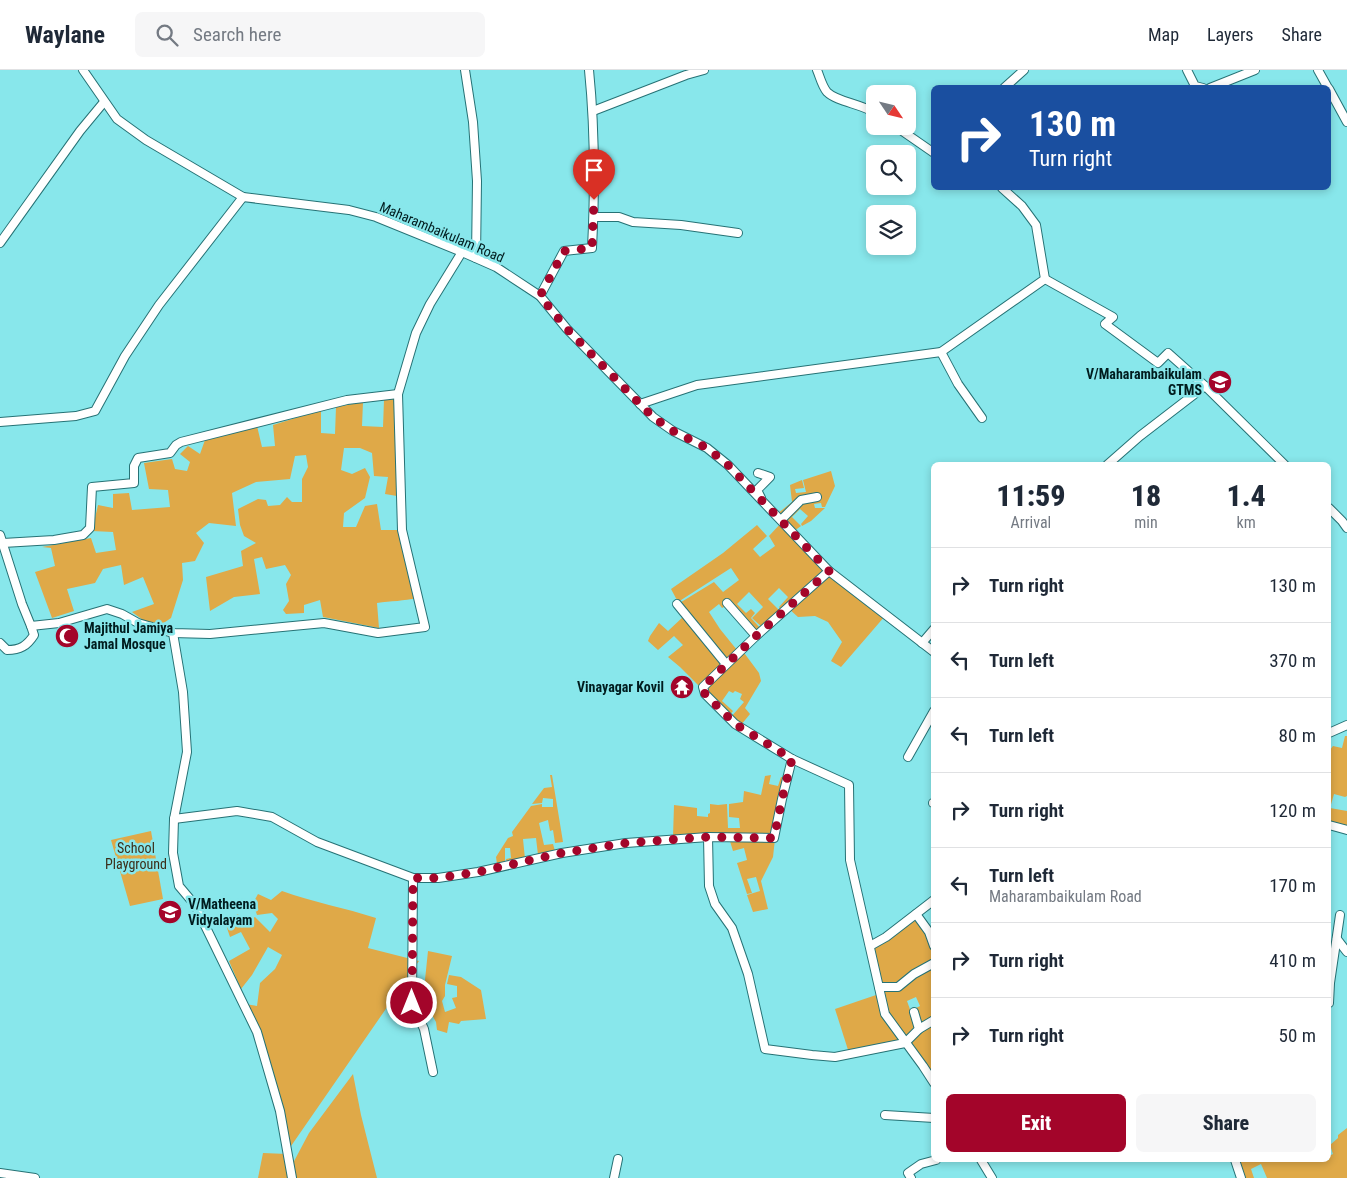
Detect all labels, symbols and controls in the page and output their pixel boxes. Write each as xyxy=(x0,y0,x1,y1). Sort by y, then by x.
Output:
search box xyxy=(135,12,485,57)
text: Waylane xyxy=(25,21,105,49)
icon: search xyxy=(153,21,181,49)
text: Search here xyxy=(193,23,281,46)
text: Map xyxy=(1148,24,1179,45)
text: Layers xyxy=(1207,24,1254,45)
text: Share xyxy=(1282,24,1322,45)
north arrow xyxy=(866,85,916,135)
map controls xyxy=(866,85,916,255)
text: 130 m xyxy=(1029,104,1116,145)
icon: right xyxy=(946,105,1011,170)
button: search xyxy=(866,145,916,195)
text: Turn right xyxy=(1029,146,1112,171)
pin xyxy=(573,149,615,200)
icon: arrive xyxy=(580,156,608,184)
street label: Maharambaikulam Road xyxy=(377,199,507,265)
button: layers xyxy=(866,205,916,255)
place label: V/Maharambaikulam GTMS xyxy=(1086,366,1202,398)
school or university icon: V/Maharambaikulam GTMS xyxy=(1207,369,1233,395)
text: 11:59 xyxy=(996,478,1066,513)
text: 18 xyxy=(1131,478,1161,513)
text: 1.4 xyxy=(1226,478,1266,513)
text: Arrival xyxy=(1011,513,1051,532)
text: min xyxy=(1134,513,1158,532)
text: km xyxy=(1237,513,1256,532)
icon: right xyxy=(946,571,974,599)
text: Turn right xyxy=(989,574,1064,597)
text: 130 m xyxy=(1269,574,1316,597)
place label: Majithul Jamiya Jamal Mosque xyxy=(84,620,173,652)
mosque icon: Majithul Jamiya Jamal Mosque xyxy=(54,623,80,649)
icon: left xyxy=(946,646,974,674)
text: Turn left xyxy=(989,649,1054,672)
text: 370 m xyxy=(1269,649,1316,672)
temple icon: Vinayagar Kovil xyxy=(669,674,695,700)
place label: Vinayagar Kovil xyxy=(577,679,664,695)
icon: left xyxy=(946,721,974,749)
text: Turn left xyxy=(989,724,1054,747)
text: 80 m xyxy=(1279,724,1316,747)
icon: right xyxy=(946,796,974,824)
text: Turn right xyxy=(989,799,1064,822)
text: 120 m xyxy=(1269,799,1316,822)
park label: School Playground xyxy=(105,840,167,872)
text: Turn left xyxy=(989,864,1054,887)
icon: left xyxy=(946,871,974,899)
text: 170 m xyxy=(1269,874,1316,897)
text: Maharambaikulam Road xyxy=(989,887,1142,906)
place label: V/Matheena Vidyalayam xyxy=(188,896,256,928)
school or university icon: V/Matheena Vidyalayam xyxy=(157,899,183,925)
icon: right xyxy=(946,946,974,974)
text: Turn right xyxy=(989,949,1064,972)
text: 410 m xyxy=(1269,949,1316,972)
position arrow xyxy=(385,976,437,1028)
icon: right xyxy=(946,1021,974,1049)
text: Turn right xyxy=(989,1024,1064,1047)
text: 50 m xyxy=(1279,1024,1316,1047)
button: Exit xyxy=(946,1094,1126,1152)
button: Share xyxy=(1136,1094,1316,1152)

